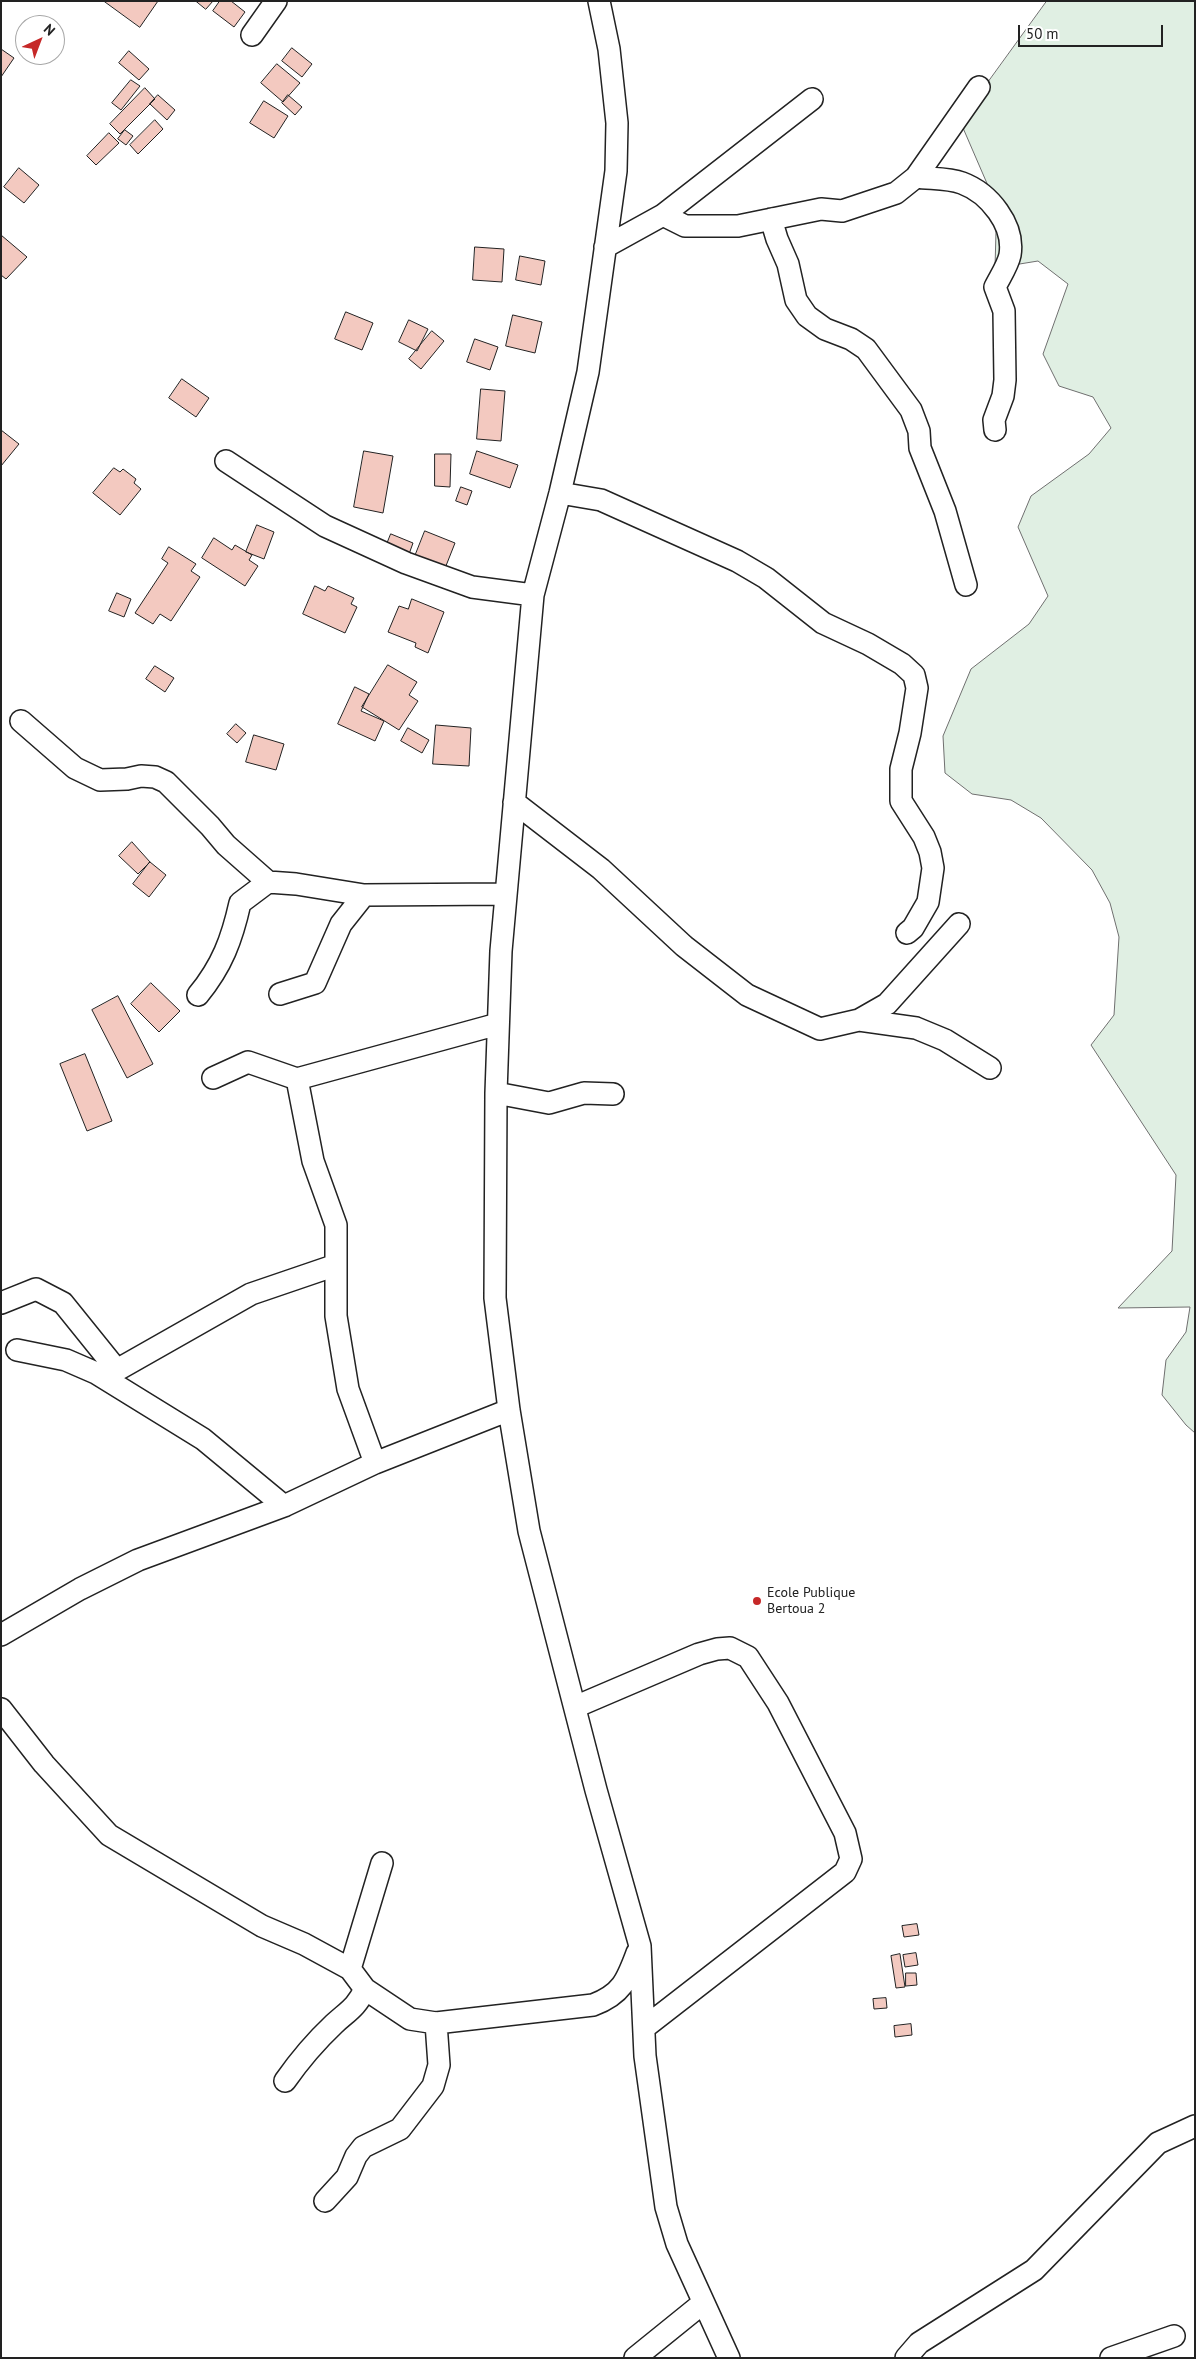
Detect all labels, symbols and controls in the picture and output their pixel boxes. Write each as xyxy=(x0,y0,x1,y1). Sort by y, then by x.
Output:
north arrow xyxy=(15,15,65,65)
scale bar xyxy=(1021,15,1166,47)
text: N xyxy=(40,20,59,39)
text: 50 m xyxy=(1026,24,1059,43)
place label: Ecole Publique Bertoua 2 xyxy=(767,1585,855,1618)
marker: Ecole Publique Bertoua 2 xyxy=(751,1595,763,1607)

